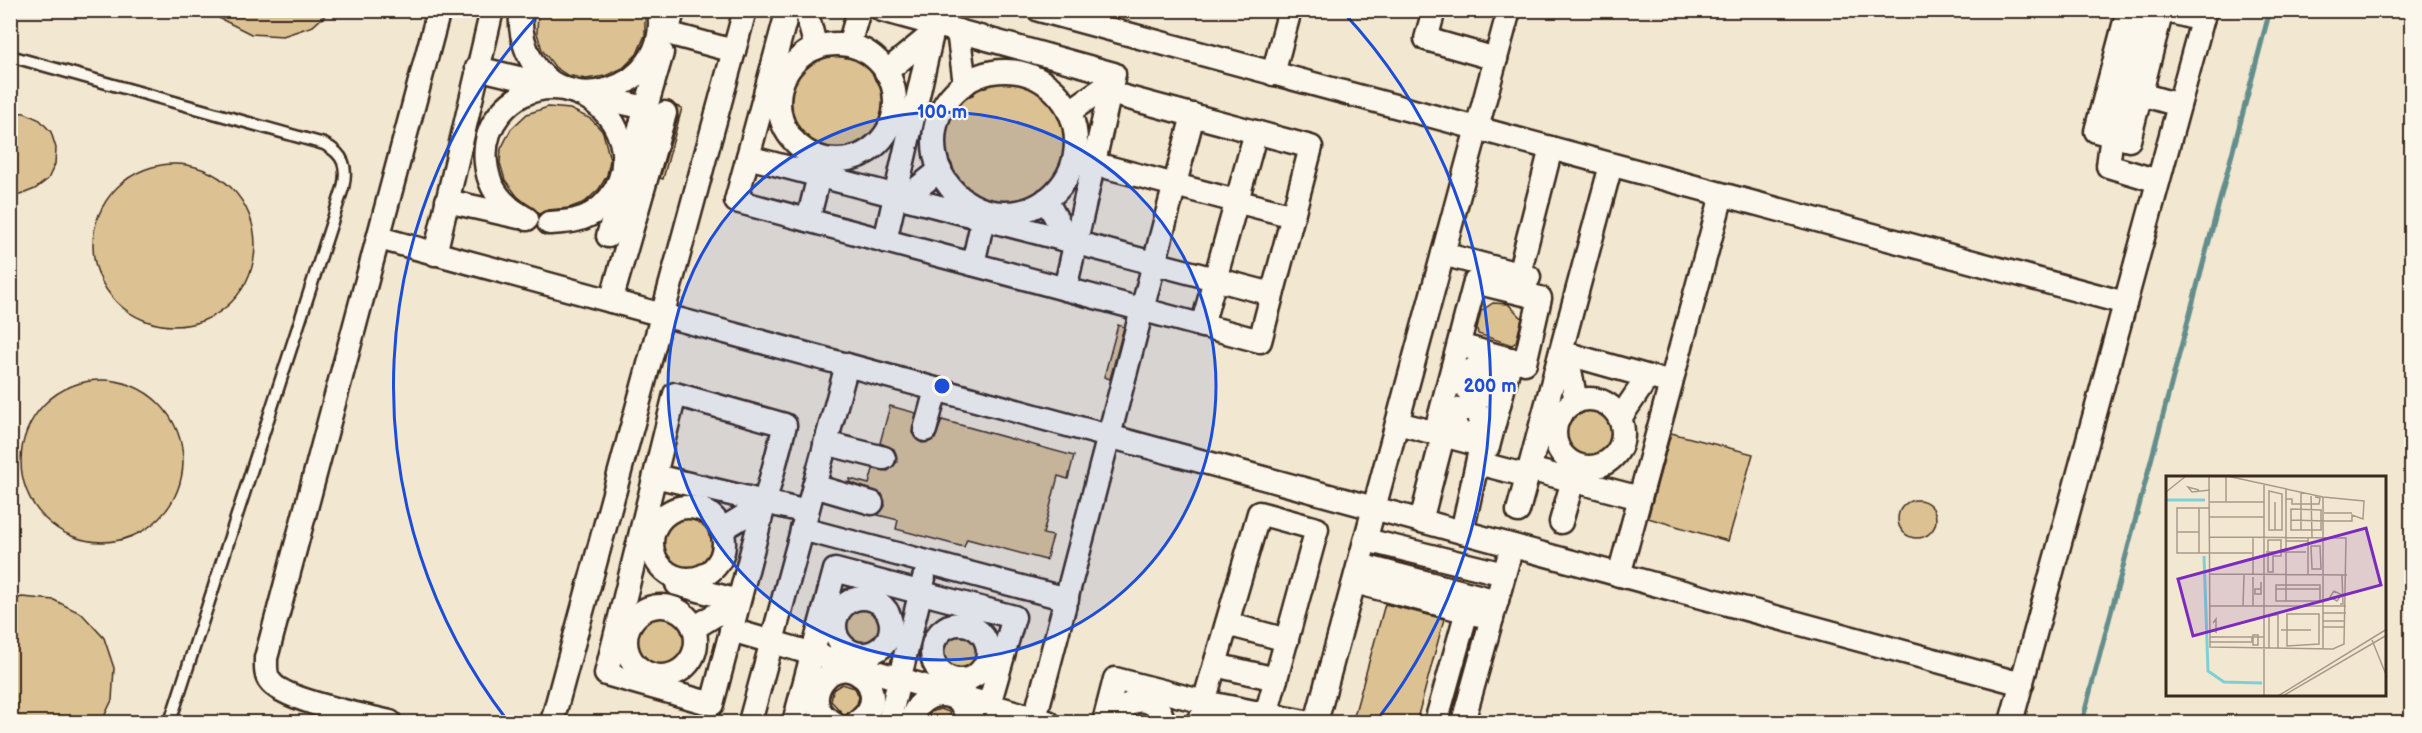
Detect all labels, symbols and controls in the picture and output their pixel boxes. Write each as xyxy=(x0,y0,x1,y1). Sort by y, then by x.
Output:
text: 100 m xyxy=(917,102,967,123)
centre of rings xyxy=(932,376,952,396)
text: 200 m xyxy=(1463,376,1517,397)
inset map xyxy=(2166,476,2386,697)

